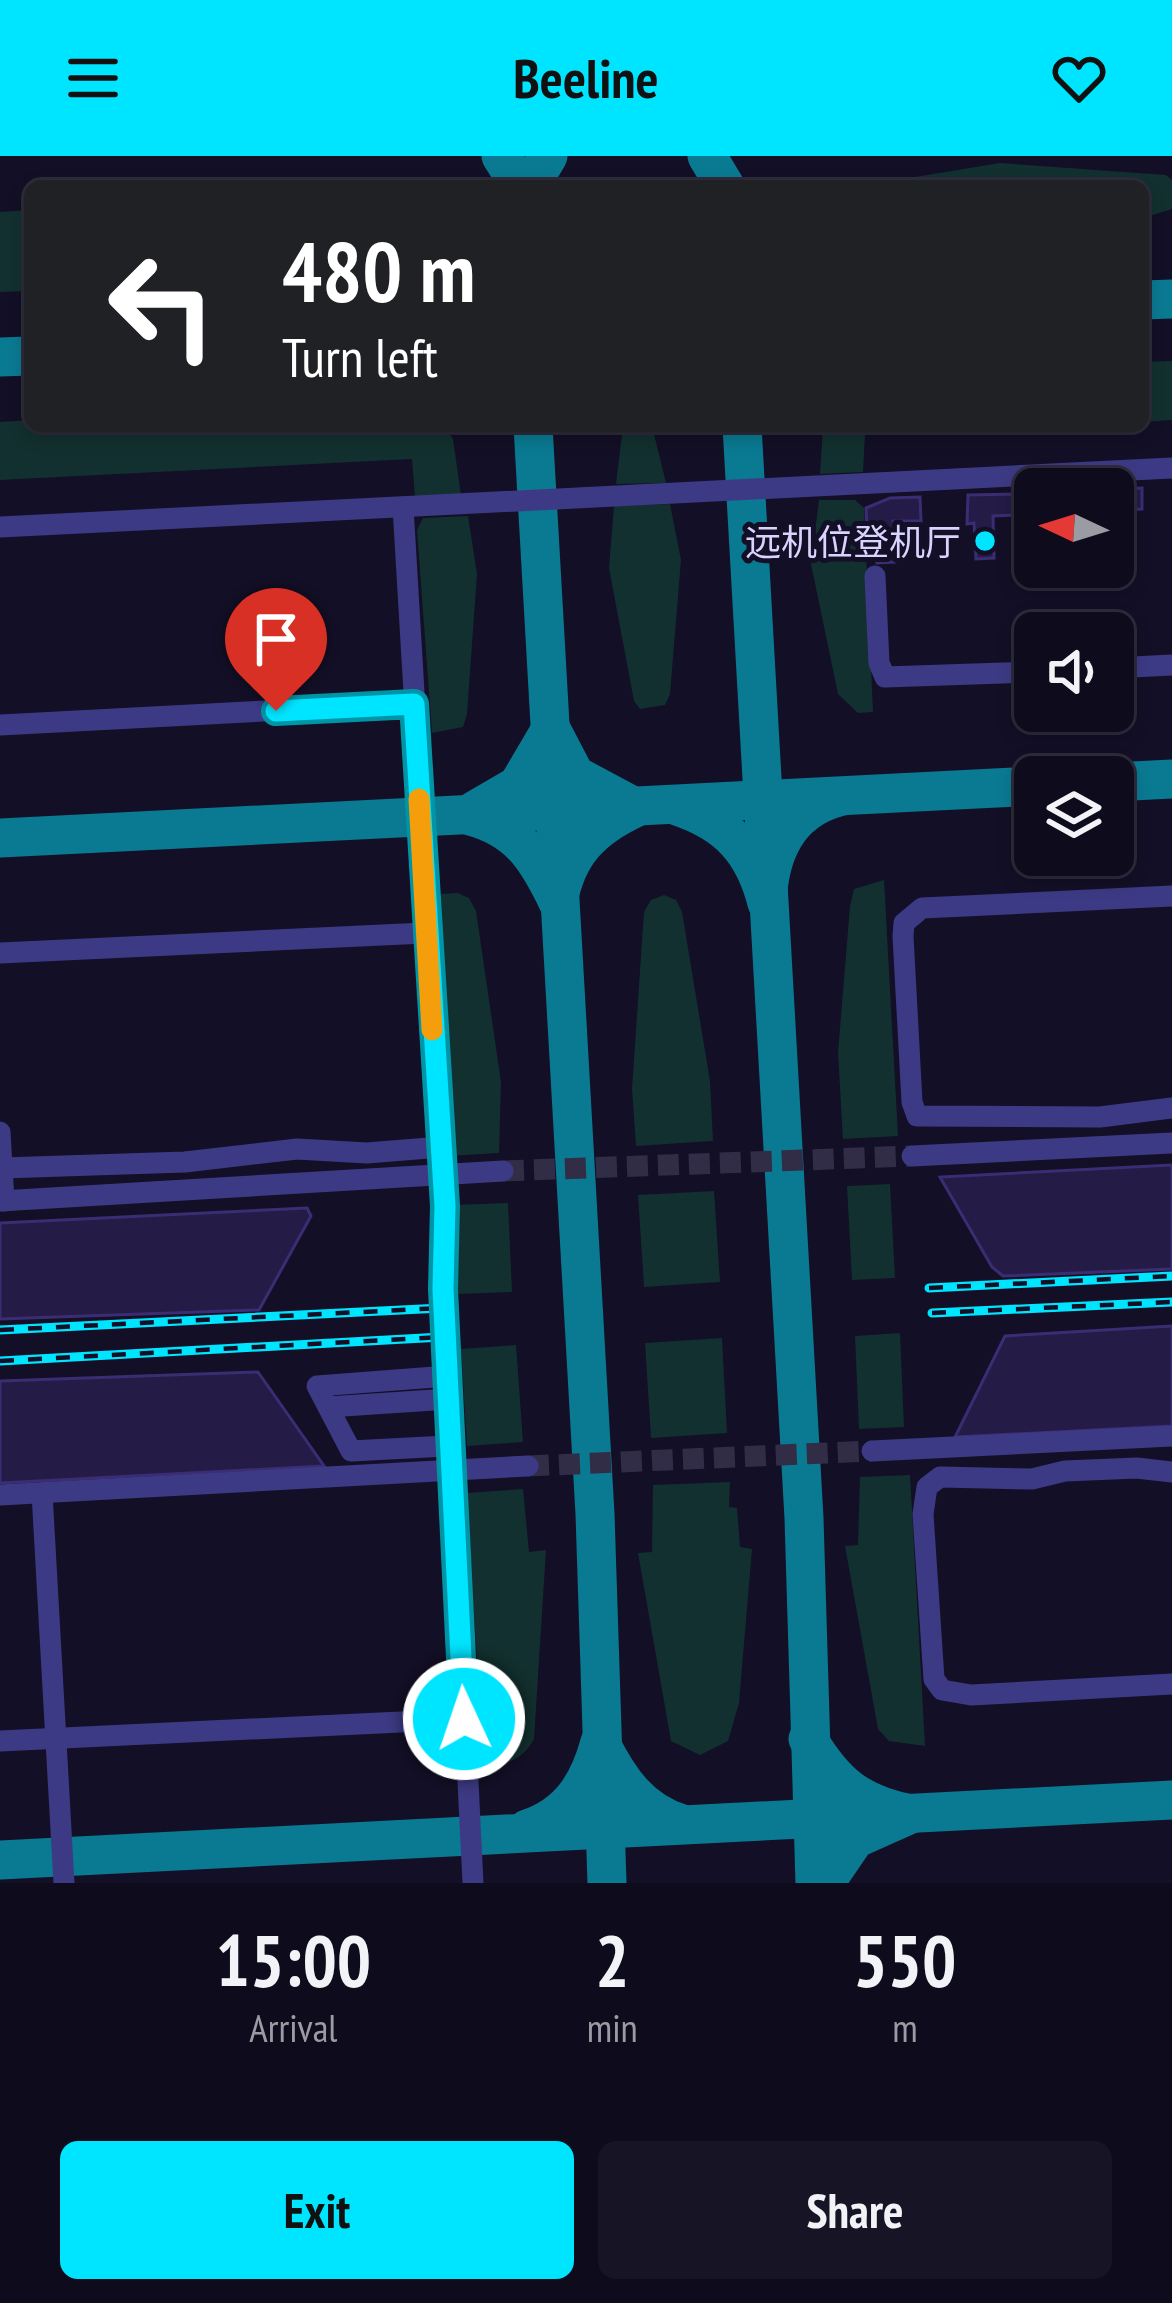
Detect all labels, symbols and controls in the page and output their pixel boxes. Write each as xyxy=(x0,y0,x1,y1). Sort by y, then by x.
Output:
text: Beeline xyxy=(513,43,659,113)
icon: menu xyxy=(60,45,126,111)
icon: heart xyxy=(1046,45,1112,111)
text: 480 m xyxy=(282,216,475,325)
icon: left xyxy=(84,228,240,384)
text: Turn left xyxy=(282,322,438,392)
north arrow xyxy=(1014,468,1134,588)
map controls xyxy=(1014,468,1134,876)
place label: 远机位登机厅 xyxy=(745,518,961,565)
marker: 远机位登机厅 xyxy=(972,528,998,554)
pin xyxy=(225,588,327,711)
icon: arrive xyxy=(243,606,309,672)
button: sound xyxy=(1014,612,1134,732)
button: layers xyxy=(1014,756,1134,876)
position arrow xyxy=(401,1656,527,1782)
text: 15:00 xyxy=(216,1913,371,2006)
text: 2 xyxy=(595,1913,629,2006)
text: 550 xyxy=(853,1913,956,2006)
text: Arrival xyxy=(249,2002,337,2053)
text: min xyxy=(587,2002,638,2053)
text: m xyxy=(892,2002,918,2053)
button: Exit xyxy=(60,2141,574,2279)
button: Share xyxy=(598,2141,1112,2279)

